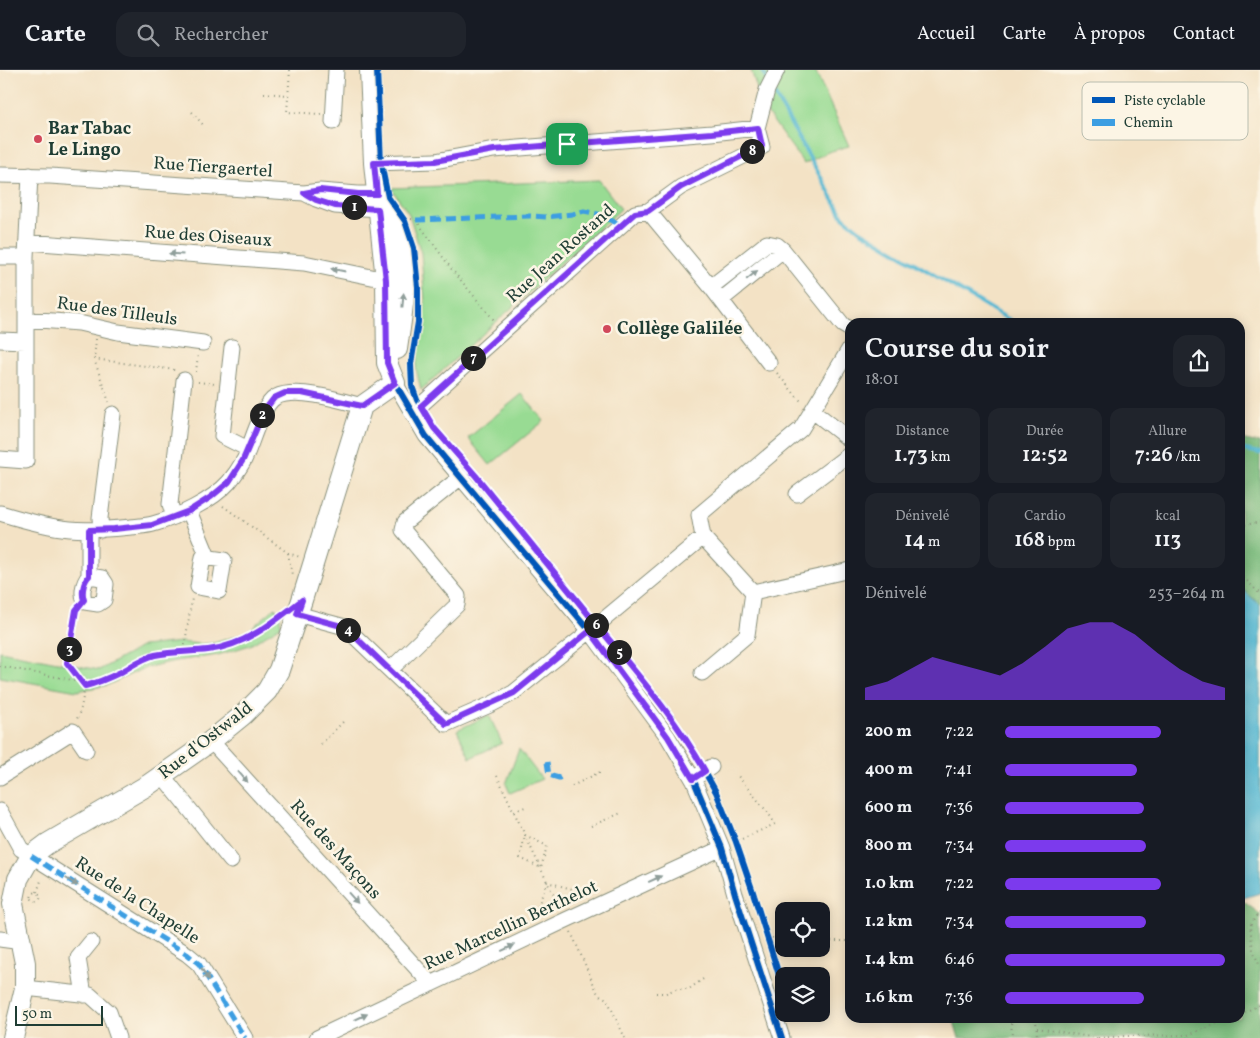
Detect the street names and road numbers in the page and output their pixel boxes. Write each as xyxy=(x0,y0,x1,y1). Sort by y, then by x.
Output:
street label: Rue Tiergaertel xyxy=(153,151,273,185)
street label: Rue Jean Rostand xyxy=(501,199,621,309)
street label: Rue des Oiseaux xyxy=(143,220,273,254)
street label: Rue des Tilleuls xyxy=(55,291,179,333)
street label: Rue d'Ostwald xyxy=(153,696,259,786)
street label: Rue des Maçons xyxy=(283,795,387,905)
street label: Rue de la Chapelle xyxy=(70,851,204,951)
street label: Rue Marcellin Berthelot xyxy=(420,875,602,977)

